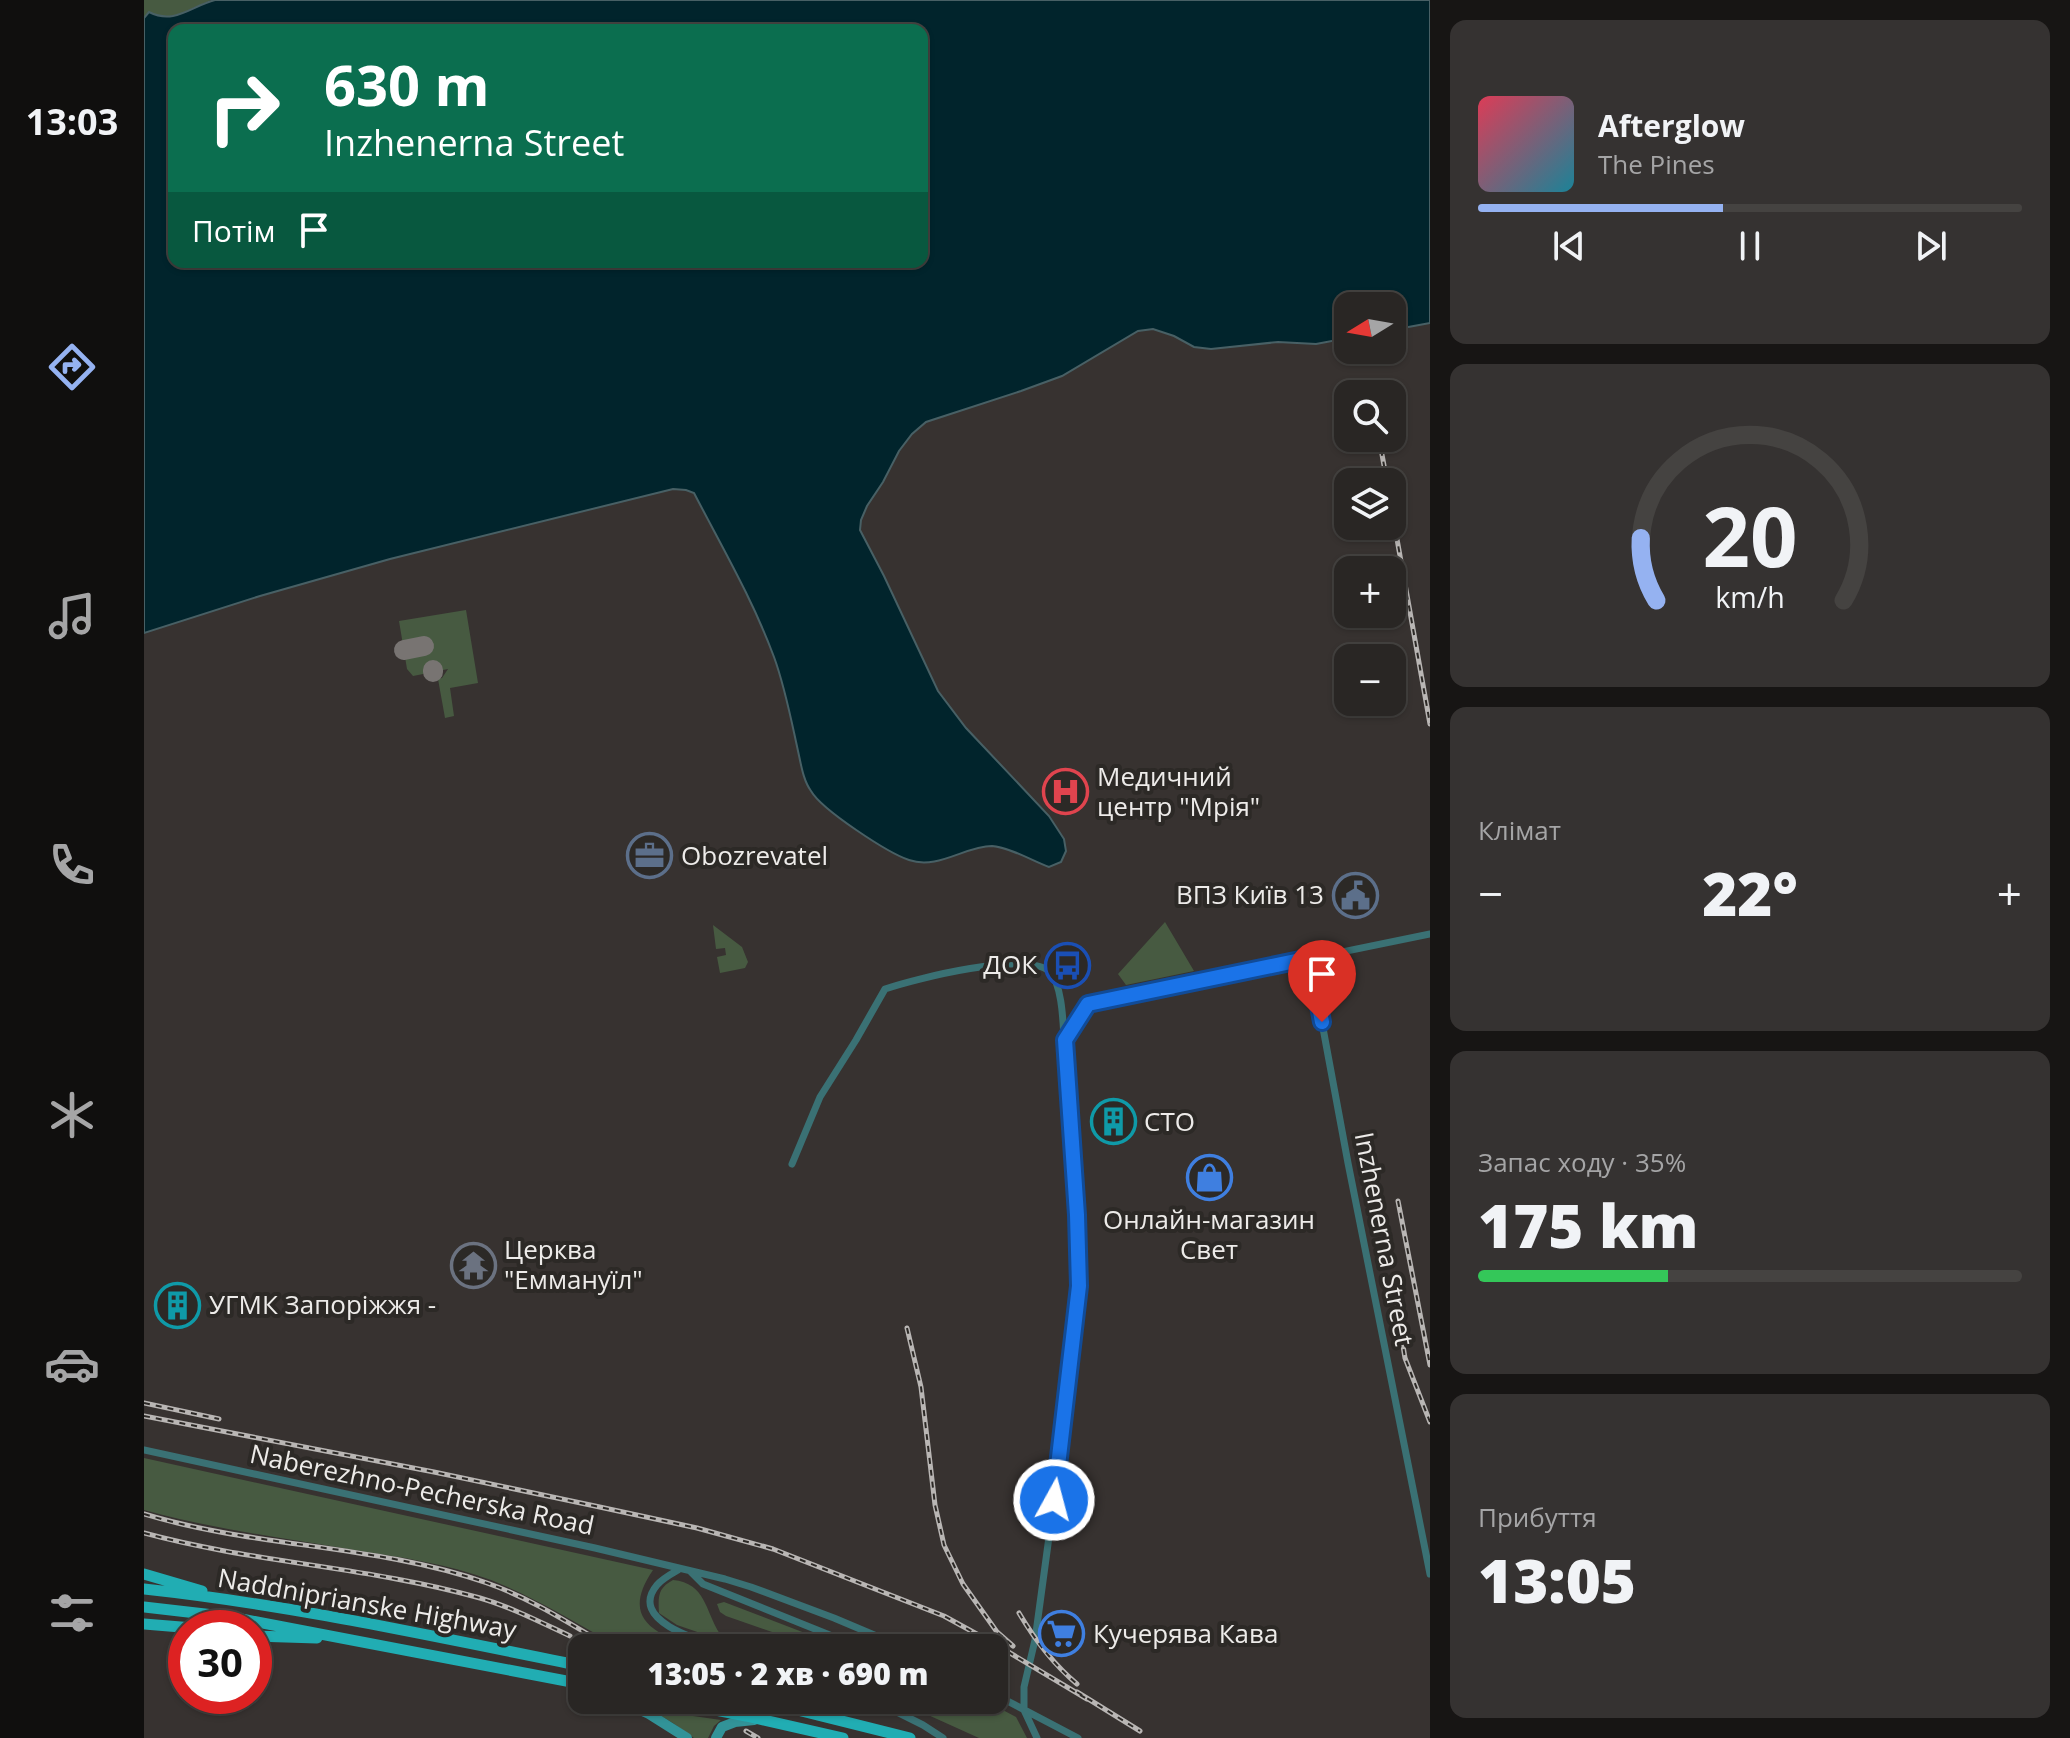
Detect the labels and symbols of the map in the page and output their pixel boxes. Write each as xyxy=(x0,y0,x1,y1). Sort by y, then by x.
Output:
north arrow xyxy=(1334,292,1406,364)
place label: Медичний центр "Мрія" xyxy=(1097,758,1260,824)
hospital icon: Медичний центр "Мрія" xyxy=(1042,768,1090,816)
office icon: Obozrevatel xyxy=(626,832,674,880)
place label: Obozrevatel xyxy=(681,837,828,873)
public building icon: ВПЗ Київ 13 xyxy=(1331,871,1379,919)
place label: ВПЗ Київ 13 xyxy=(1176,876,1324,912)
pin xyxy=(1288,940,1356,1022)
bus stop icon: ДОК xyxy=(1044,941,1092,989)
place label: ДОК xyxy=(983,946,1037,982)
building icon: СТО xyxy=(1089,1098,1137,1146)
place label: СТО xyxy=(1144,1103,1195,1139)
street label: Inzhenerna Street xyxy=(1347,1129,1423,1349)
shop icon: Онлайн-магазин Свет xyxy=(1185,1153,1233,1201)
place label: Онлайн-магазин Свет xyxy=(1103,1201,1315,1267)
place label: Церква "Еммануїл" xyxy=(504,1231,643,1297)
temple icon: Церква "Еммануїл" xyxy=(449,1241,497,1289)
building icon: УГМК Запоріжжя - xyxy=(154,1281,202,1329)
place label: УГМК Запоріжжя - xyxy=(209,1286,436,1322)
street label: Naberezhno-Pecherska Road xyxy=(247,1435,598,1543)
position arrow xyxy=(1012,1458,1096,1542)
street label: Naddniprianske Highway xyxy=(215,1559,520,1647)
speed limit sign: 30 xyxy=(168,1610,272,1714)
supermarket icon: Кучерява Кава xyxy=(1038,1610,1086,1658)
place label: Кучерява Кава xyxy=(1093,1615,1278,1651)

